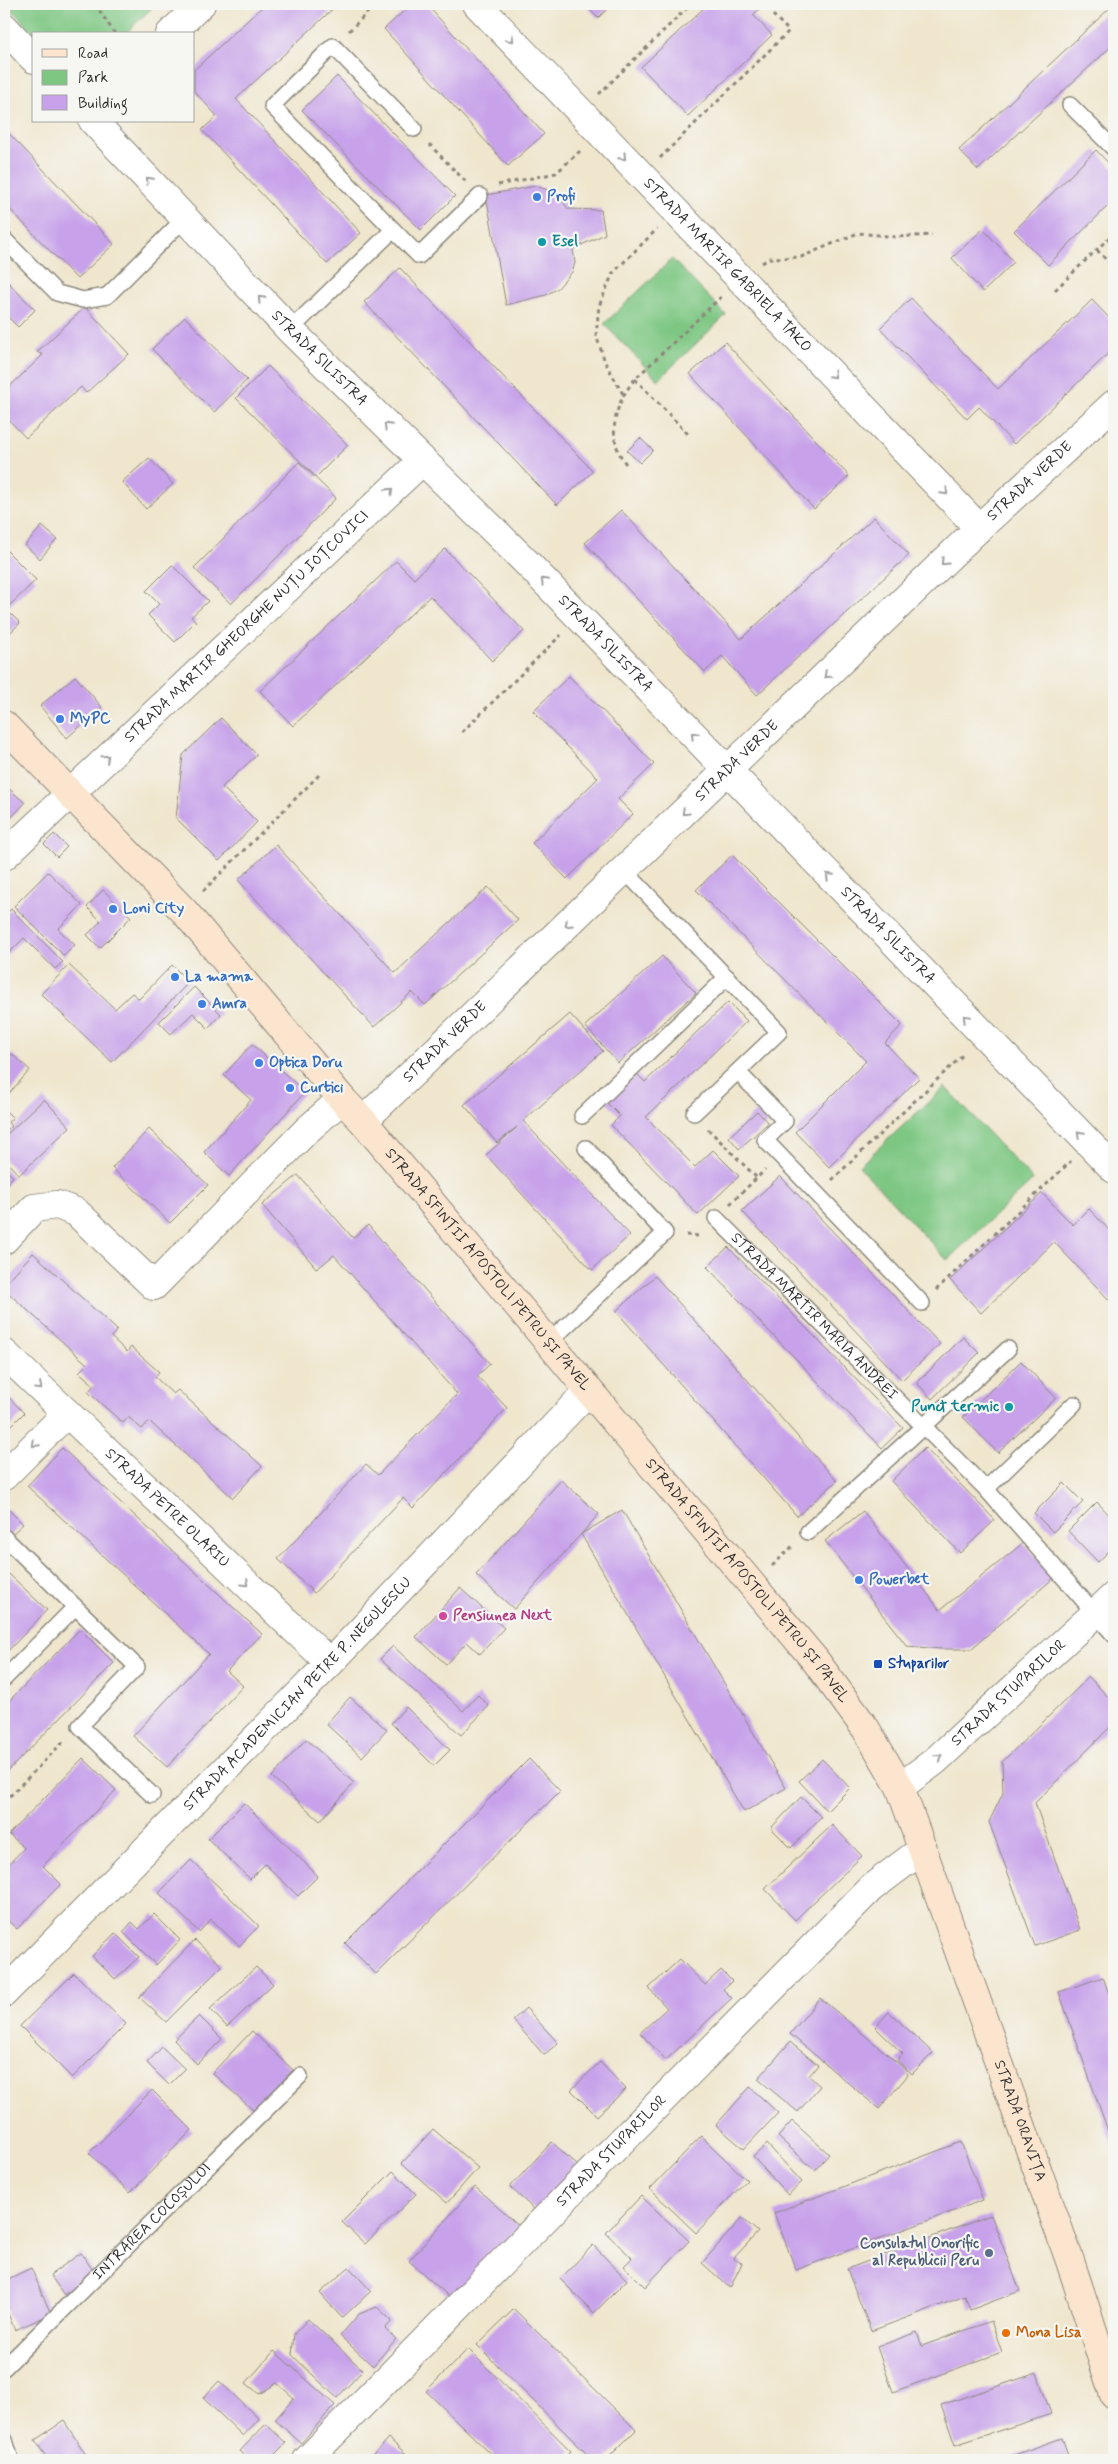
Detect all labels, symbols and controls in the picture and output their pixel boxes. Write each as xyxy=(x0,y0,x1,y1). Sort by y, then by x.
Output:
legend xyxy=(32,32,195,122)
one-way arrow xyxy=(505,33,514,42)
text: Road xyxy=(78,44,108,64)
text: Park xyxy=(78,68,108,88)
text: Building xyxy=(78,94,128,115)
one-way arrow xyxy=(617,151,626,160)
street label: STRADA MARTIR GABRIELA TAKO xyxy=(639,174,816,357)
one-way arrow xyxy=(146,177,155,186)
place label: Profi xyxy=(547,186,576,207)
marker: Profi xyxy=(531,191,543,203)
place label: Esel xyxy=(552,232,578,252)
marker: Esel xyxy=(536,236,548,248)
one-way arrow xyxy=(258,295,267,304)
street label: STRADA SILISTRA xyxy=(267,306,372,411)
one-way arrow xyxy=(827,369,836,378)
one-way arrow xyxy=(384,423,393,432)
street label: STRADA VERDE xyxy=(983,437,1077,526)
one-way arrow xyxy=(939,487,948,496)
one-way arrow xyxy=(385,488,394,497)
street label: STRADA MARTIR GHEORGHE NUȚU IOȚCOVICI xyxy=(120,506,373,747)
one-way arrow xyxy=(941,556,950,565)
one-way arrow xyxy=(541,578,550,587)
street label: STRADA SILISTRA xyxy=(553,591,657,697)
one-way arrow xyxy=(824,669,833,678)
place label: MyPC xyxy=(70,709,111,729)
marker: MyPC xyxy=(54,713,66,725)
street label: STRADA VERDE xyxy=(691,716,783,806)
one-way arrow xyxy=(690,732,699,741)
one-way arrow xyxy=(101,755,110,764)
one-way arrow xyxy=(681,806,690,815)
one-way arrow xyxy=(826,873,835,882)
street label: STRADA SILISTRA xyxy=(836,882,940,988)
place label: Loni City xyxy=(123,899,185,919)
marker: Loni City xyxy=(107,903,119,915)
one-way arrow xyxy=(564,918,573,927)
place label: La mama xyxy=(185,967,254,987)
marker: La mama xyxy=(169,971,181,983)
place label: Amra xyxy=(212,994,247,1014)
street label: STRADA VERDE xyxy=(399,997,492,1087)
marker: Amra xyxy=(196,998,208,1010)
one-way arrow xyxy=(963,1015,972,1024)
place label: Optica Doru xyxy=(269,1053,343,1073)
marker: Optica Doru xyxy=(253,1057,265,1069)
place label: Curtici xyxy=(300,1078,344,1098)
marker: Curtici xyxy=(284,1082,296,1094)
one-way arrow xyxy=(1077,1131,1086,1140)
street label: STRADA SFINȚII APOSTOLI PETRU ȘI PAVEL xyxy=(380,1144,595,1395)
street label: STRADA MARTIR MARIA ANDREI xyxy=(726,1228,902,1405)
one-way arrow xyxy=(34,1381,43,1390)
place label: Punct termic xyxy=(911,1397,999,1417)
marker: Punct termic xyxy=(1003,1401,1015,1413)
one-way arrow xyxy=(32,1439,41,1448)
street label: STRADA PETRE OLARIU xyxy=(100,1444,234,1572)
street label: STRADA SFINȚII APOSTOLI PETRU ȘI PAVEL xyxy=(640,1455,854,1707)
place label: Powerbet xyxy=(869,1570,931,1590)
street label: STRADA ACADEMICIAN PETRE P. NEGULESCU xyxy=(179,1573,416,1816)
marker: Powerbet xyxy=(853,1574,865,1586)
one-way arrow xyxy=(240,1577,249,1586)
place label: Pensiunea Next xyxy=(453,1606,553,1626)
marker: Pensiunea Next xyxy=(437,1610,449,1622)
street label: STRADA STUPARILOR xyxy=(947,1635,1071,1751)
place label: Stuparilor xyxy=(888,1654,950,1674)
marker: Stuparilor xyxy=(872,1658,884,1670)
one-way arrow xyxy=(933,1754,942,1763)
street label: STRADA ORAVIȚA xyxy=(989,2058,1051,2184)
street label: STRADA STUPARILOR xyxy=(552,2091,671,2211)
street label: INTRAREA COCOȘULUI xyxy=(88,2159,216,2285)
place label: Consulatul Onorific al Republicii Peru xyxy=(860,2233,979,2271)
marker: Consulatul Onorific al Republicii Peru xyxy=(983,2247,995,2259)
place label: Mona Lisa xyxy=(1016,2323,1082,2343)
marker: Mona Lisa xyxy=(1000,2327,1012,2339)

